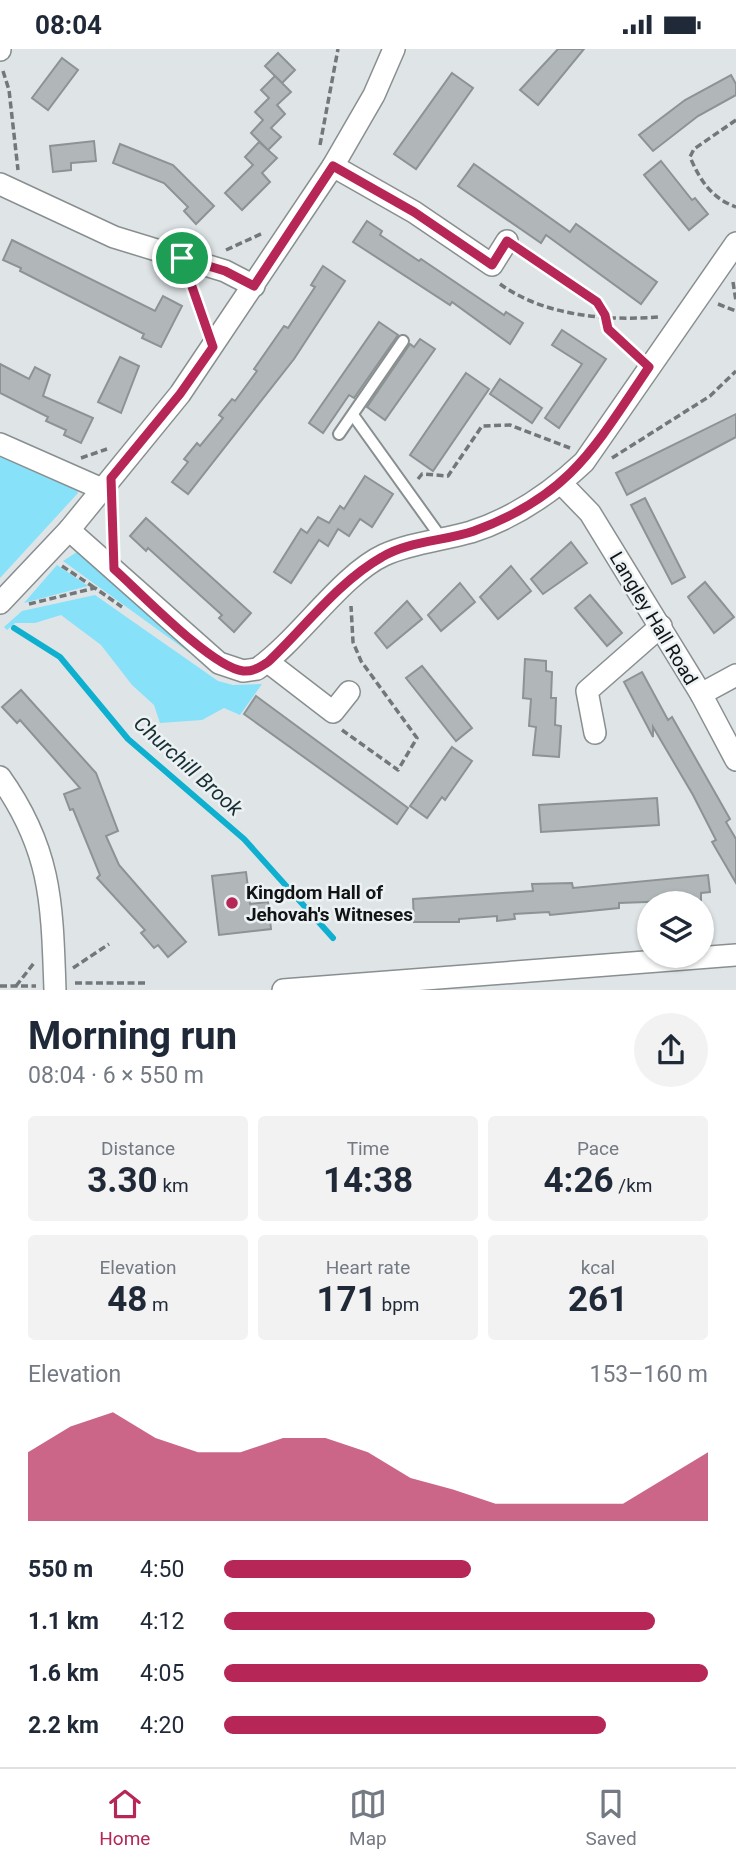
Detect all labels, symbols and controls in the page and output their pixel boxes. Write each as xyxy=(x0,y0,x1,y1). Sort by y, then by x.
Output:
text: 08:04 xyxy=(35,10,102,40)
pin xyxy=(152,228,212,288)
icon: arrive xyxy=(163,239,201,277)
street label: Langley Hall Road xyxy=(605,547,702,689)
water label: Churchill Brook xyxy=(129,711,248,821)
place label: Kingdom Hall of Jehovah's Witneses xyxy=(246,881,413,926)
map controls xyxy=(637,891,714,968)
button: layers xyxy=(637,891,714,968)
marker: Kingdom Hall of Jehovah's Witneses xyxy=(224,895,240,911)
button: share xyxy=(634,1013,708,1087)
text: Morning run xyxy=(28,1014,237,1058)
text: 08:04 · 6 × 550 m xyxy=(28,1062,204,1089)
text: Distance xyxy=(101,1137,175,1160)
text: Time xyxy=(347,1137,389,1160)
text: Pace xyxy=(577,1137,619,1160)
text: 3.30 xyxy=(87,1160,158,1201)
text: 14:38 xyxy=(323,1160,413,1201)
text: 4:26 xyxy=(544,1160,614,1201)
text: km xyxy=(158,1174,189,1197)
text: /km xyxy=(614,1174,652,1197)
text: Elevation xyxy=(100,1256,176,1279)
text: Heart rate xyxy=(326,1256,410,1279)
text: kcal xyxy=(581,1256,615,1279)
text: 48 xyxy=(107,1279,147,1320)
text: 171 xyxy=(317,1279,377,1320)
text: 261 xyxy=(568,1279,628,1320)
text: m xyxy=(147,1293,169,1316)
text: bpm xyxy=(377,1293,419,1316)
text: Elevation xyxy=(28,1361,121,1388)
text: 153–160 m xyxy=(589,1361,708,1388)
text: 550 m xyxy=(28,1556,93,1583)
text: 4:50 xyxy=(140,1556,184,1583)
text: 1.1 km xyxy=(28,1608,99,1635)
text: 4:12 xyxy=(140,1608,184,1635)
text: 1.6 km xyxy=(28,1660,99,1687)
text: 4:05 xyxy=(140,1660,184,1687)
text: 2.2 km xyxy=(28,1712,99,1739)
text: 4:20 xyxy=(140,1712,184,1739)
tab: Home xyxy=(99,1785,150,1850)
tab: Map xyxy=(349,1785,387,1850)
tab: Saved xyxy=(585,1785,637,1850)

